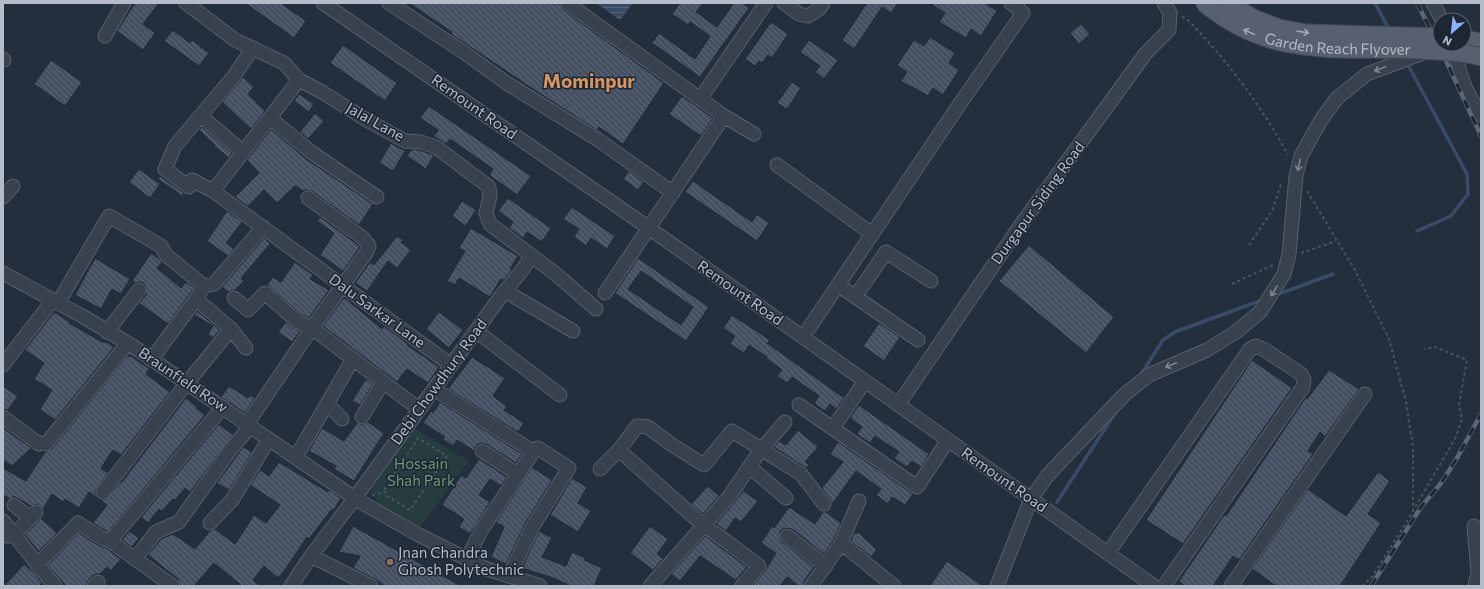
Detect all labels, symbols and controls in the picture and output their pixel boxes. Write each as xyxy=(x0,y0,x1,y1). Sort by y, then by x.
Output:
north arrow xyxy=(1432,12,1472,52)
one-way arrow xyxy=(1243,28,1255,35)
street label: Garden Reach Flyover xyxy=(1263,28,1411,58)
one-way arrow xyxy=(1296,28,1309,36)
text: N xyxy=(1440,34,1454,49)
one-way arrow xyxy=(1374,66,1386,74)
district label: Mominpur xyxy=(543,69,635,92)
street label: Remount Road xyxy=(428,70,521,142)
street label: Jalal Lane xyxy=(343,98,408,144)
street label: Durgapur Siding Road xyxy=(987,138,1088,267)
one-way arrow xyxy=(1294,158,1302,171)
street label: Remount Road xyxy=(694,256,787,328)
street label: Dalu Sarkar Lane xyxy=(326,269,429,351)
one-way arrow xyxy=(1270,285,1278,296)
street label: Debi Chowdhury Road xyxy=(386,315,490,448)
street label: Braunfield Row xyxy=(136,343,232,416)
one-way arrow xyxy=(1165,362,1177,370)
street label: Remount Road xyxy=(958,443,1051,515)
park label: Hossain Shah Park xyxy=(387,454,455,489)
place label: Jnan Chandra Ghosh Polytechnic xyxy=(398,543,524,578)
marker: Jnan Chandra Ghosh Polytechnic xyxy=(385,557,395,567)

